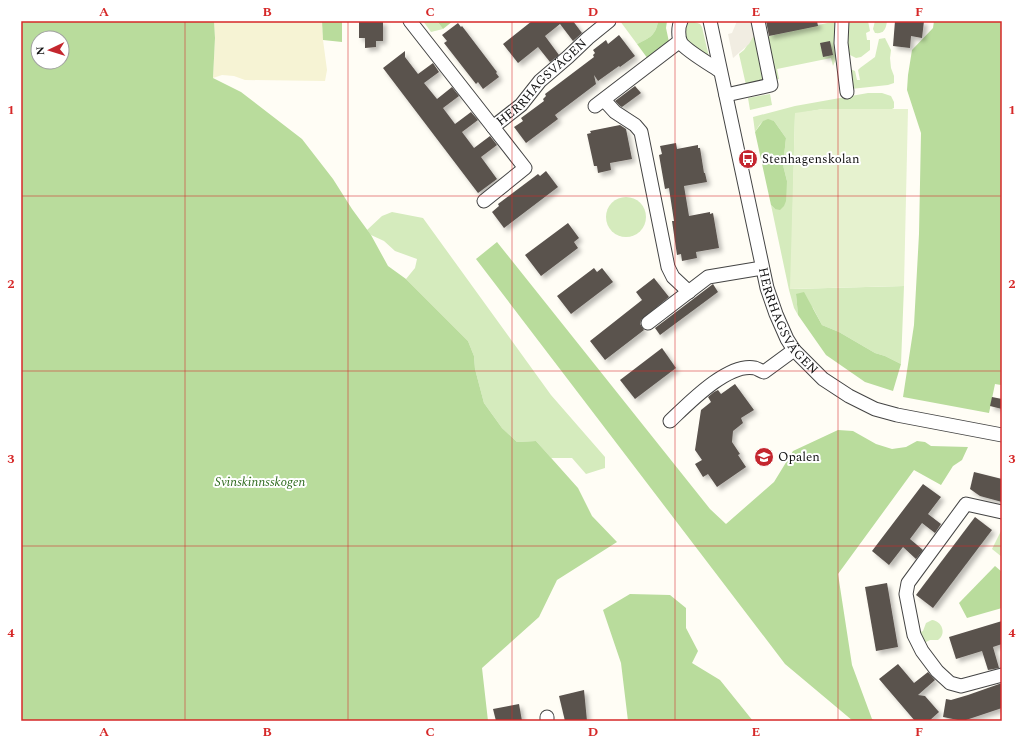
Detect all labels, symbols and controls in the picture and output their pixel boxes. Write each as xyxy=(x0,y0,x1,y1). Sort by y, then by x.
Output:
text: A xyxy=(99,2,109,22)
text: B xyxy=(262,2,272,22)
text: C xyxy=(425,2,435,22)
text: D xyxy=(588,2,598,22)
text: E xyxy=(752,2,761,22)
text: F xyxy=(915,2,923,22)
north arrow xyxy=(30,30,70,70)
street label: HERRHAGSVÄGEN xyxy=(492,34,592,131)
text: N xyxy=(32,46,49,56)
text: 1 xyxy=(7,100,15,120)
text: 1 xyxy=(1008,100,1016,120)
bus stop icon: Stenhagenskolan xyxy=(737,148,759,170)
place label: Stenhagenskolan xyxy=(762,149,860,169)
street label: HERRHAGSVÄGEN xyxy=(753,265,823,379)
text: 2 xyxy=(7,274,15,294)
text: 2 xyxy=(1008,274,1016,294)
school or university icon: Opalen xyxy=(753,446,775,468)
place label: Opalen xyxy=(778,447,820,467)
text: 3 xyxy=(7,449,15,469)
text: 3 xyxy=(1008,449,1016,469)
park label: Svinskinnsskogen xyxy=(215,472,305,492)
text: 4 xyxy=(7,623,15,643)
text: 4 xyxy=(1008,623,1016,643)
text: A xyxy=(99,722,109,742)
text: B xyxy=(262,722,272,742)
text: C xyxy=(425,722,435,742)
text: D xyxy=(588,722,598,742)
text: E xyxy=(752,722,761,742)
text: F xyxy=(915,722,923,742)

